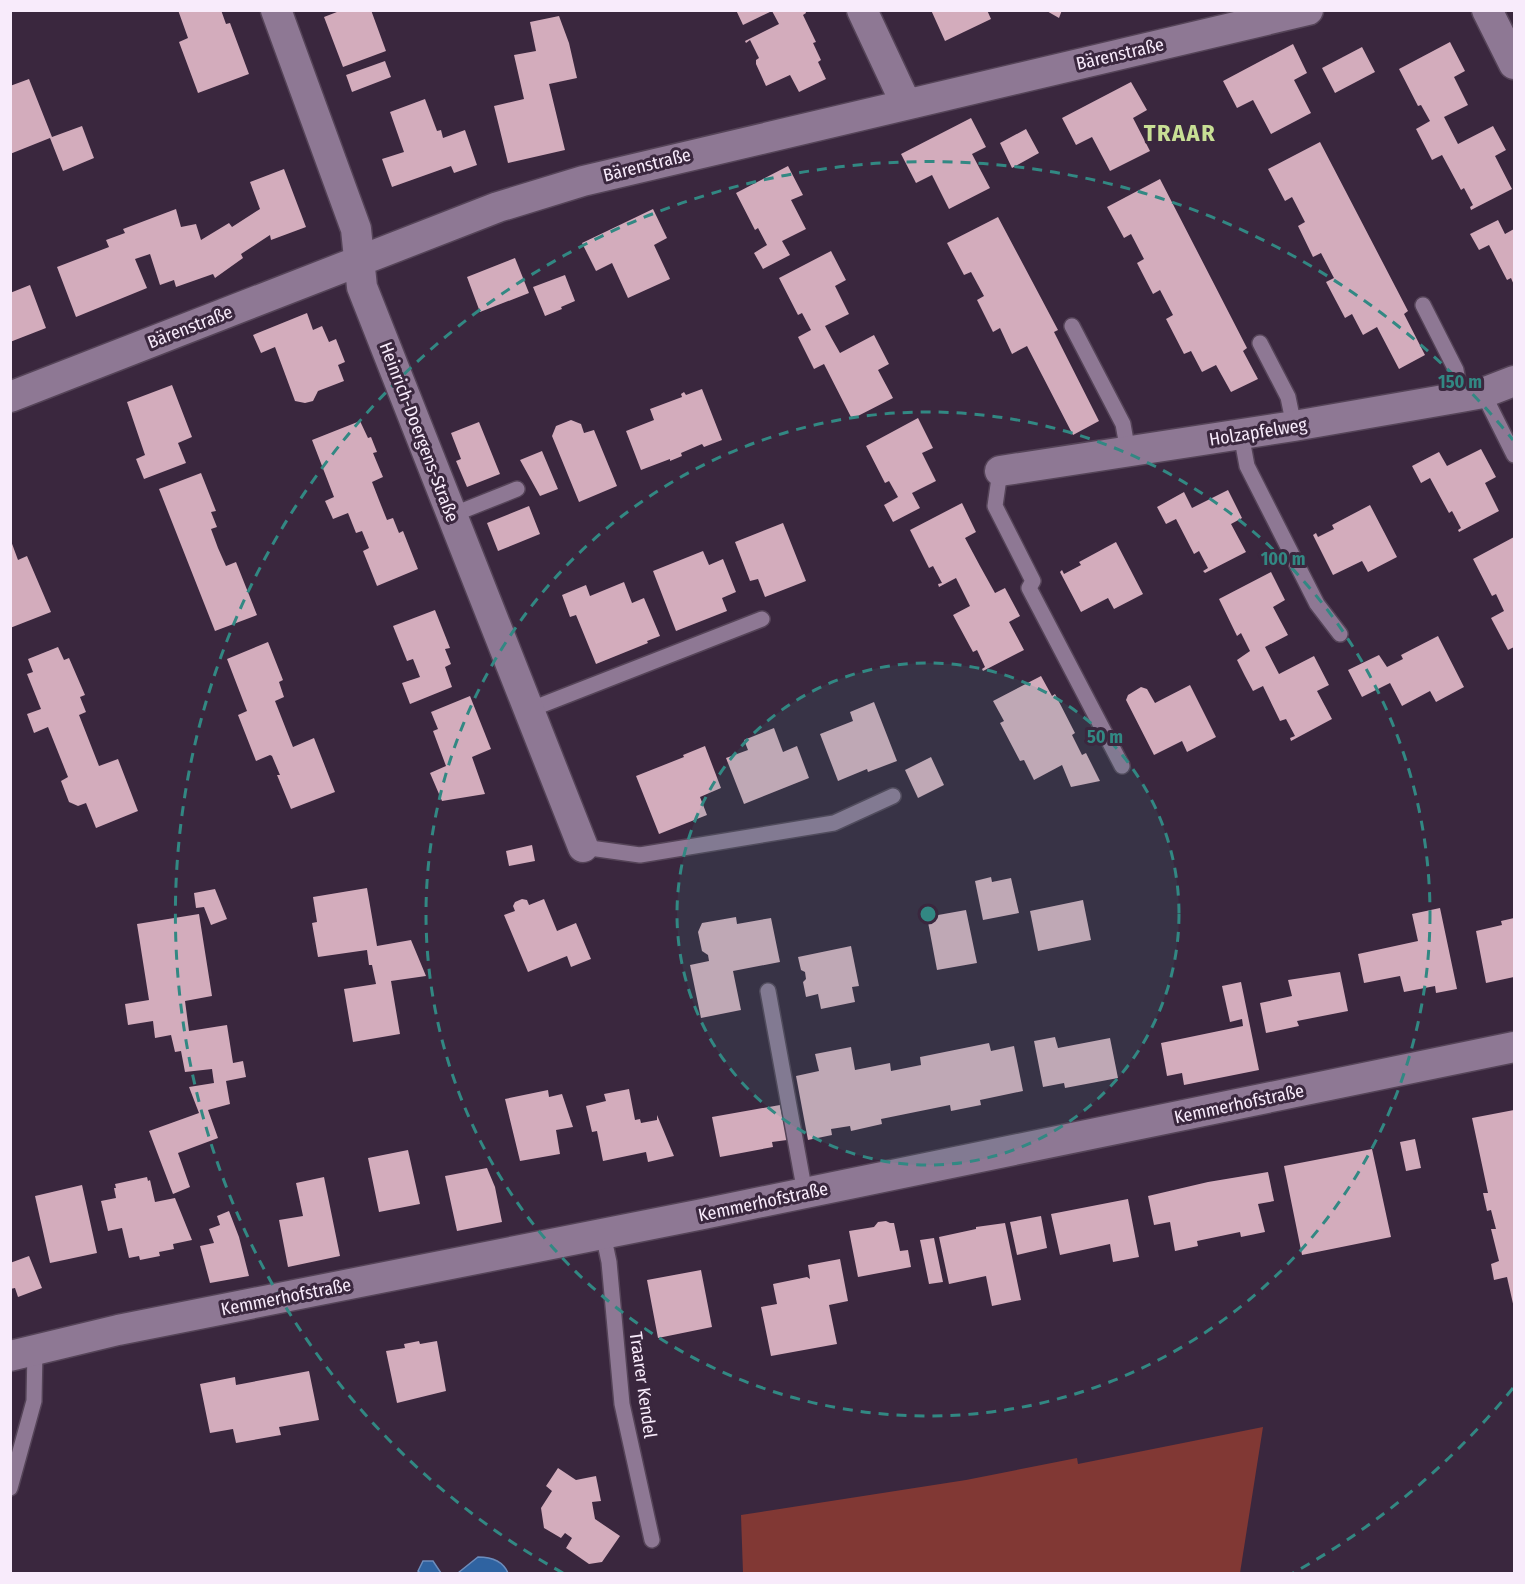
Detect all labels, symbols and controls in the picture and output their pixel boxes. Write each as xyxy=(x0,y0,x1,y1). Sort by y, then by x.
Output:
street label: Bärenstraße xyxy=(1074,33,1166,75)
district label: TRAAR xyxy=(1144,119,1216,147)
street label: Bärenstraße xyxy=(601,143,693,186)
street label: Bärenstraße xyxy=(144,301,236,353)
street label: Heinrich-Doergens-Straße xyxy=(374,339,464,525)
text: 150 m xyxy=(1438,371,1482,393)
street label: Holzapfelweg xyxy=(1208,413,1309,451)
text: 100 m xyxy=(1261,548,1305,570)
text: 50 m xyxy=(1087,726,1123,748)
centre of rings xyxy=(918,904,938,924)
street label: Kemmerhofstraße xyxy=(1172,1079,1306,1128)
street label: Kemmerhofstraße xyxy=(696,1177,830,1226)
street label: Kemmerhofstraße xyxy=(219,1274,353,1320)
street label: Traarer Kendel xyxy=(625,1330,661,1440)

